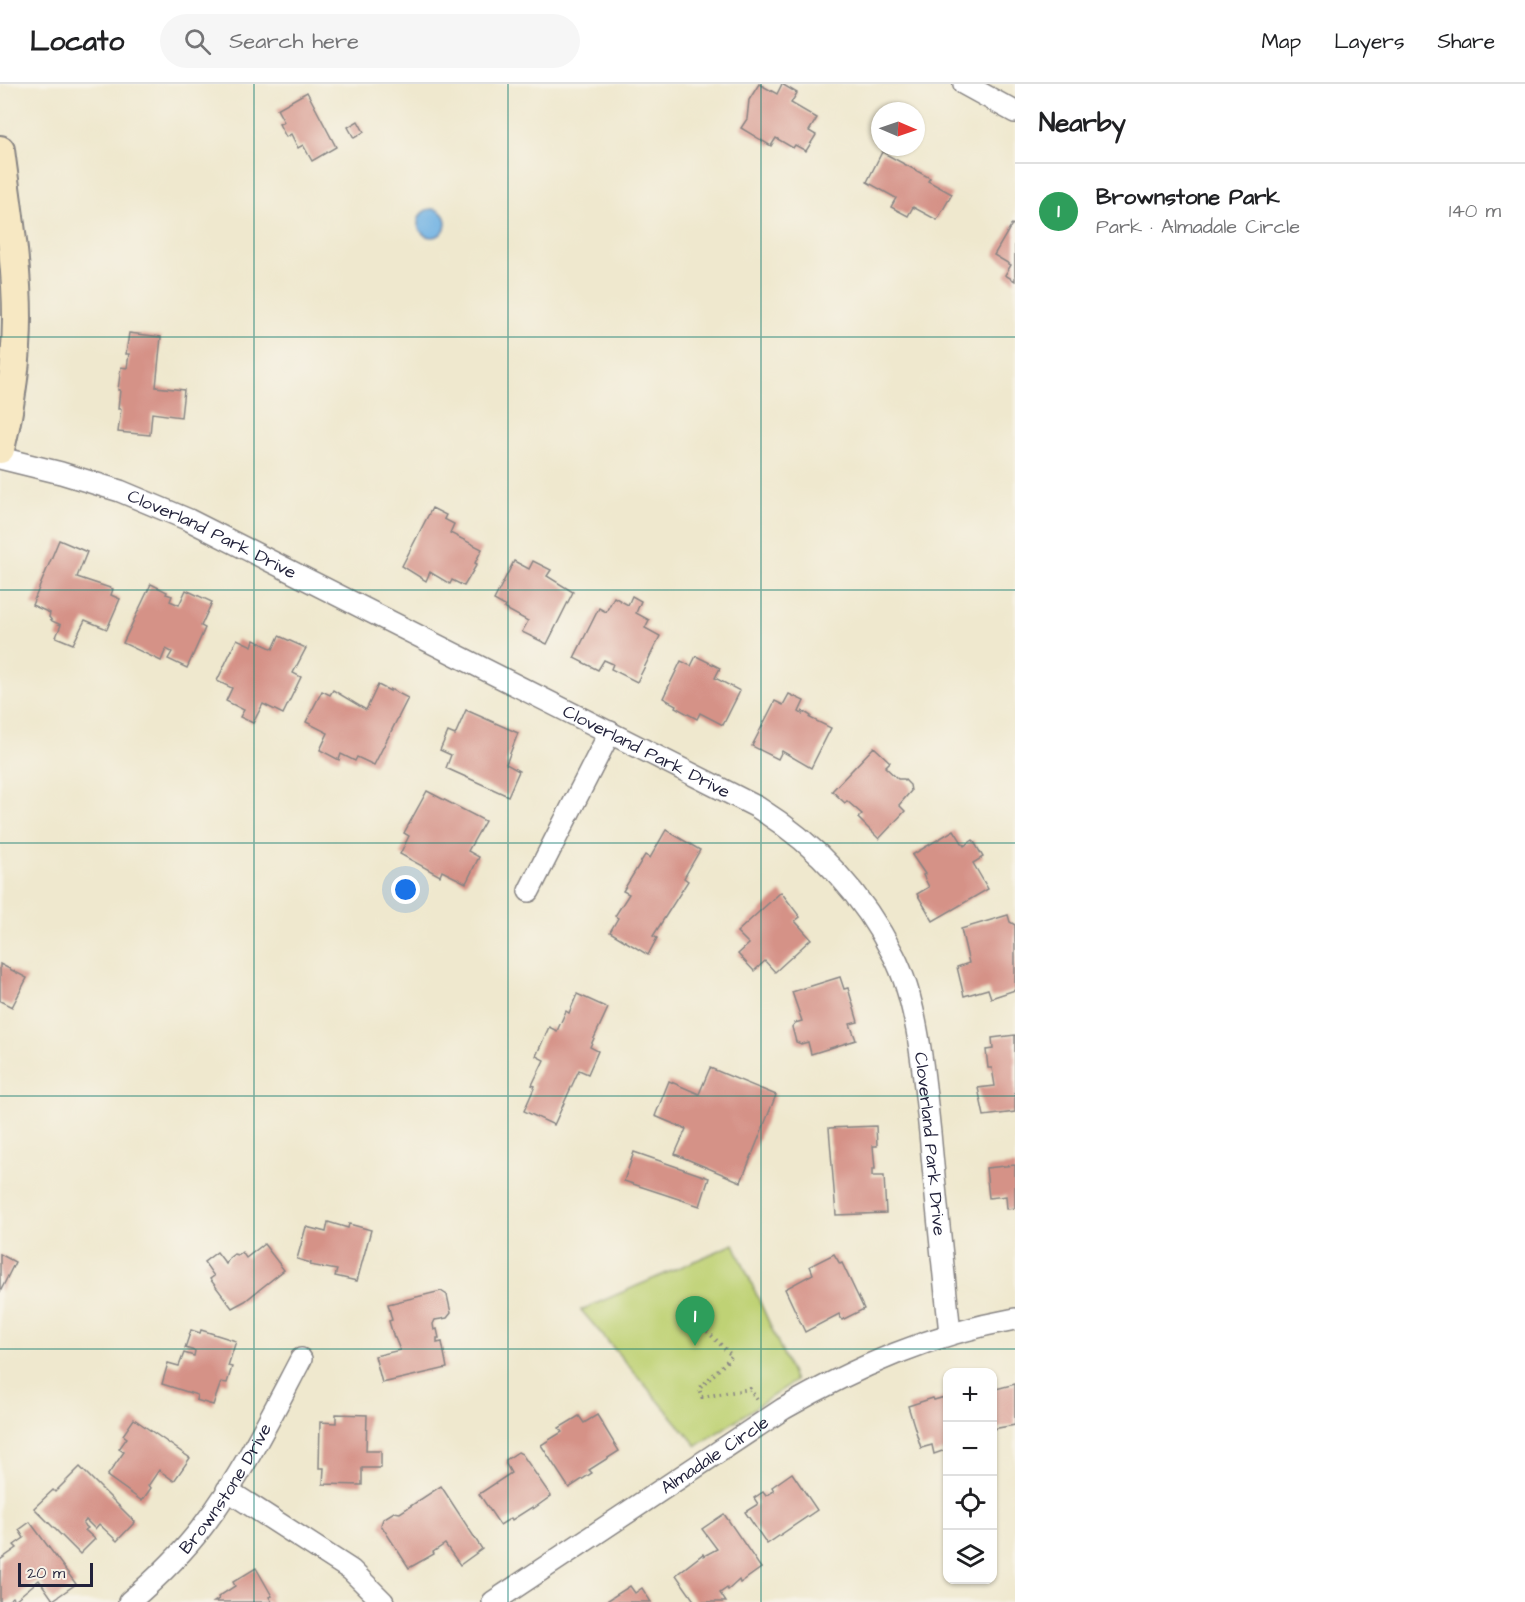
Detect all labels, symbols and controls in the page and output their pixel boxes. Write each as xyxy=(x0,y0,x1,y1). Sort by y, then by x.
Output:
search box xyxy=(160,14,580,68)
text: Locato xyxy=(30,22,124,61)
icon: search xyxy=(181,25,214,58)
text: Search here xyxy=(229,26,359,57)
text: Map xyxy=(1261,27,1301,56)
text: Layers xyxy=(1334,27,1404,56)
text: Share xyxy=(1437,27,1495,56)
north arrow xyxy=(871,102,925,156)
text: Nearby xyxy=(1039,105,1126,141)
text: Brownstone Park xyxy=(1096,182,1280,213)
text: 1 xyxy=(1057,197,1060,225)
text: 140 m xyxy=(1449,197,1501,225)
text: Park · Almadale Circle xyxy=(1096,213,1300,241)
street label: Cloverland Park Drive xyxy=(124,483,301,585)
street label: Cloverland Park Drive xyxy=(559,698,735,804)
your location xyxy=(391,875,420,904)
street label: Cloverland Park Drive xyxy=(908,1050,952,1237)
pin: 1 xyxy=(676,1296,714,1346)
map controls xyxy=(943,1368,997,1584)
button: + xyxy=(943,1368,997,1422)
street label: Almadale Circle xyxy=(655,1409,774,1500)
street label: Brownstone Drive xyxy=(173,1418,278,1559)
button: − xyxy=(943,1422,997,1476)
button: locate xyxy=(943,1476,997,1530)
button: layers xyxy=(943,1530,997,1584)
scale bar xyxy=(18,1560,93,1588)
text: 20 m xyxy=(27,1562,65,1584)

